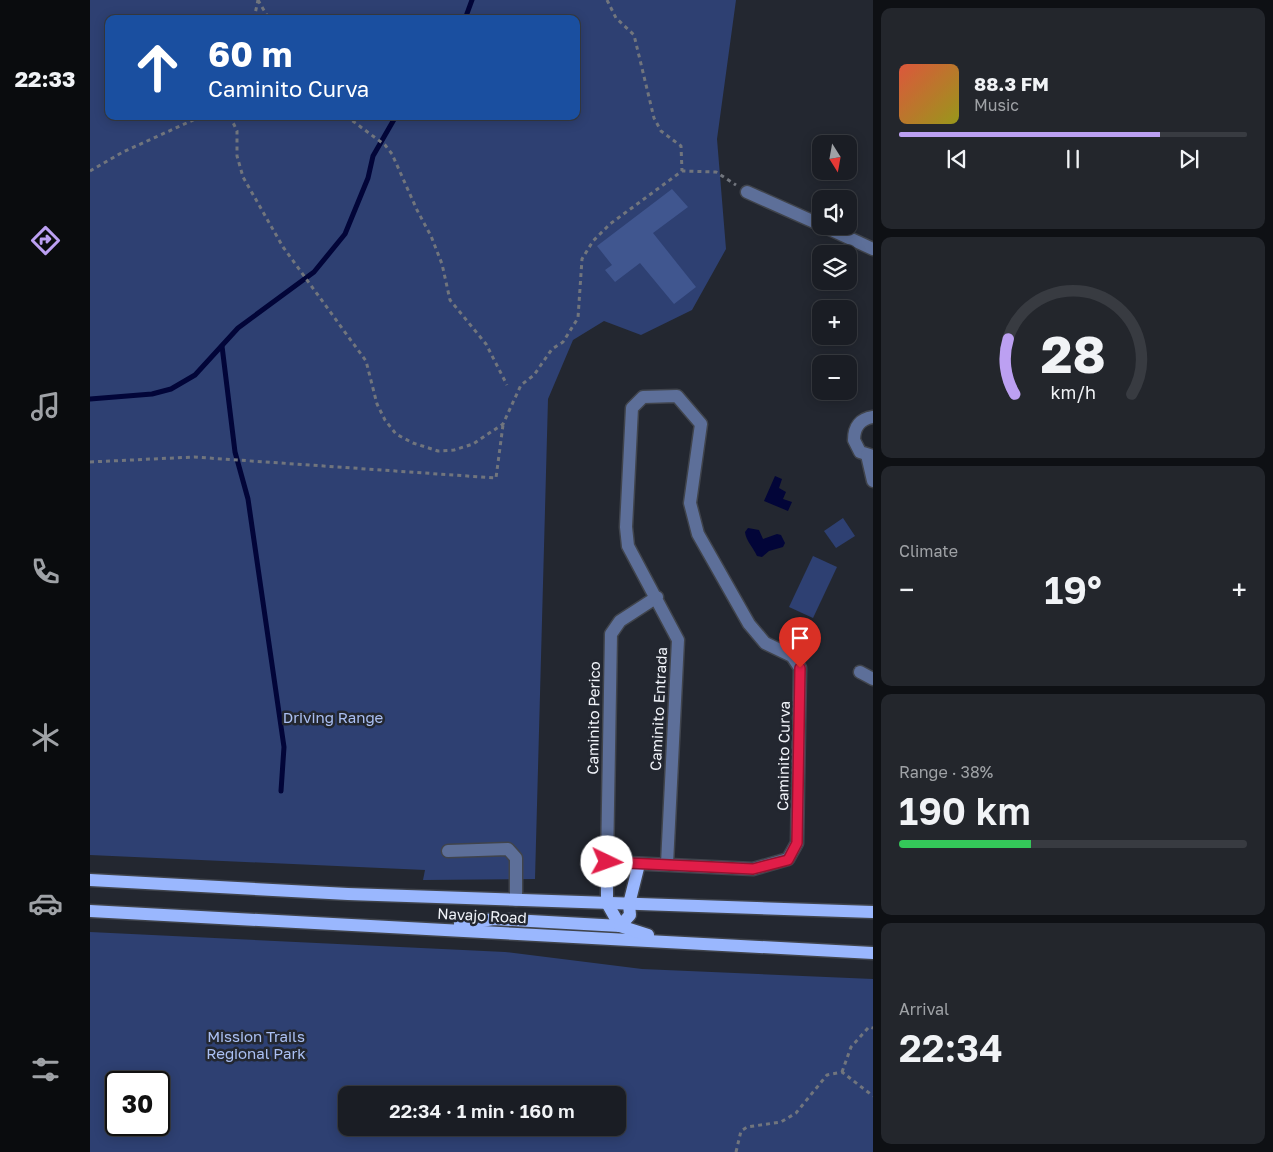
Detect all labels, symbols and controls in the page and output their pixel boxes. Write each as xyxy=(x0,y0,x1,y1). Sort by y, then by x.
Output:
text: 60 m xyxy=(208,33,292,75)
icon: ahead xyxy=(125,35,190,100)
text: 22:33 xyxy=(15,65,75,92)
text: 88.3 FM xyxy=(974,72,1049,95)
text: Caminito Curva xyxy=(208,75,369,102)
text: Music xyxy=(974,95,1019,115)
north arrow xyxy=(812,135,858,180)
map controls xyxy=(812,135,857,400)
icon: previous xyxy=(943,145,971,173)
icon: pause xyxy=(1059,145,1087,173)
icon: next xyxy=(1175,145,1203,173)
button: sound xyxy=(812,190,857,235)
icon: directions xyxy=(28,223,63,258)
button: layers xyxy=(812,245,857,290)
button: + xyxy=(812,300,857,345)
text: 28 xyxy=(1040,322,1106,384)
button: − xyxy=(812,355,857,400)
text: km/h xyxy=(1050,381,1096,403)
icon: music xyxy=(28,389,63,424)
text: Climate xyxy=(899,541,958,561)
icon: phone xyxy=(28,554,63,589)
text: 19° xyxy=(1044,567,1102,612)
text: − xyxy=(899,573,914,606)
text: + xyxy=(1232,573,1247,606)
pin xyxy=(779,617,821,668)
icon: arrive xyxy=(786,624,814,652)
street label: Caminito Entrada xyxy=(646,647,670,771)
street label: Caminito Perico xyxy=(583,661,603,775)
street label: Caminito Curva xyxy=(773,701,793,811)
park label: Driving Range xyxy=(283,708,384,726)
icon: climate xyxy=(28,720,63,755)
text: Range · 38% xyxy=(899,762,993,782)
text: 190 km xyxy=(899,788,1031,833)
position arrow xyxy=(580,835,632,887)
icon: car xyxy=(28,886,63,921)
street label: Navajo Road xyxy=(437,904,527,926)
text: Arrival xyxy=(899,999,949,1019)
text: 22:34 xyxy=(899,1025,1003,1070)
park label: Mission Trails Regional Park xyxy=(206,1027,306,1062)
icon: filters xyxy=(28,1052,63,1087)
speed limit sign: 30 xyxy=(105,1071,170,1136)
text: 22:34 · 1 min · 160 m xyxy=(389,1099,575,1122)

